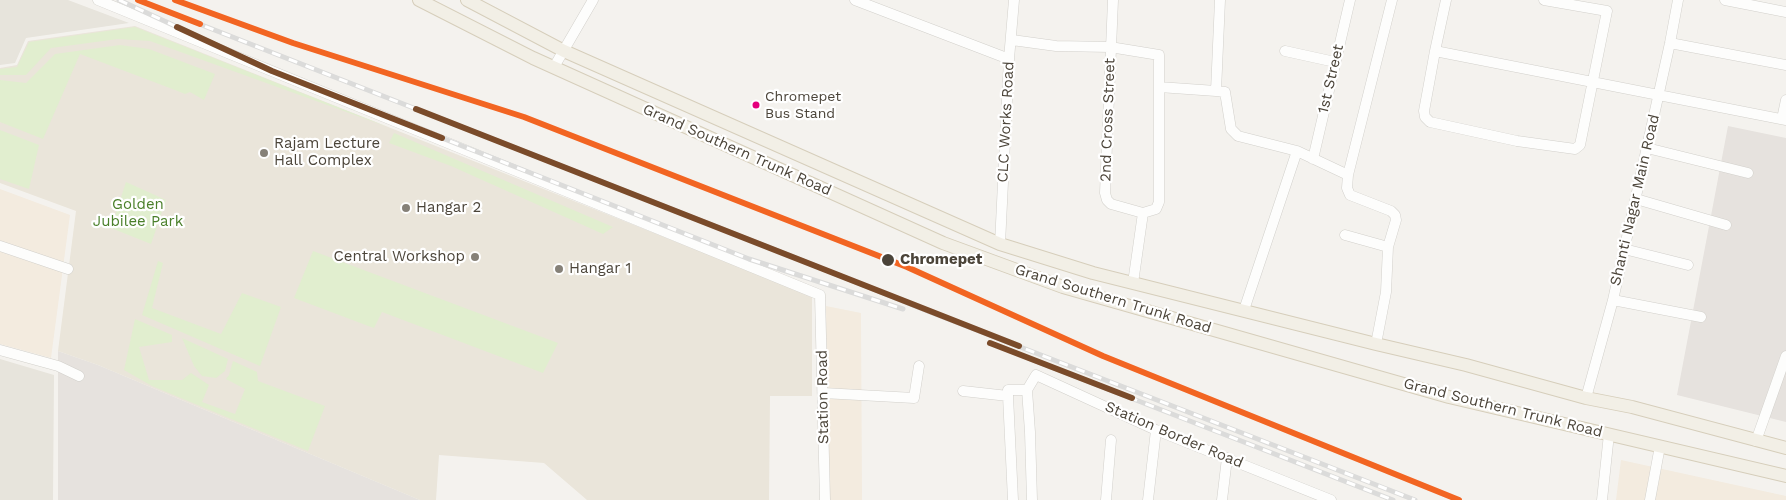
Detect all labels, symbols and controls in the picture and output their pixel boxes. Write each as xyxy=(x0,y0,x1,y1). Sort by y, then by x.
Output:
street label: 1st Street xyxy=(1314,43,1348,115)
street label: 2nd Cross Street xyxy=(1097,58,1119,182)
street label: CLC Works Road xyxy=(994,61,1018,183)
place label: Chromepet Bus Stand xyxy=(765,89,841,121)
street label: Grand Southern Trunk Road xyxy=(640,100,834,200)
marker: Chromepet Bus Stand xyxy=(751,100,761,110)
street label: Shanti Nagar Main Road xyxy=(1607,113,1663,287)
place label: Rajam Lecture Hall Complex xyxy=(274,135,380,170)
marker: Rajam Lecture Hall Complex xyxy=(258,147,270,159)
park label: Golden Jubilee Park xyxy=(93,196,183,231)
place label: Hangar 2 xyxy=(416,199,481,217)
marker: Hangar 2 xyxy=(400,202,412,214)
place label: Central Workshop xyxy=(334,248,465,266)
marker: Central Workshop xyxy=(469,251,481,263)
place label: Chromepet xyxy=(900,251,982,269)
marker: Chromepet xyxy=(880,252,896,268)
place label: Hangar 1 xyxy=(569,260,631,278)
street label: Grand Southern Trunk Road xyxy=(1013,260,1213,338)
marker: Hangar 1 xyxy=(553,263,565,275)
street label: Station Road xyxy=(813,350,833,444)
street label: Grand Southern Trunk Road xyxy=(1402,375,1604,441)
street label: Station Border Road xyxy=(1102,398,1246,472)

